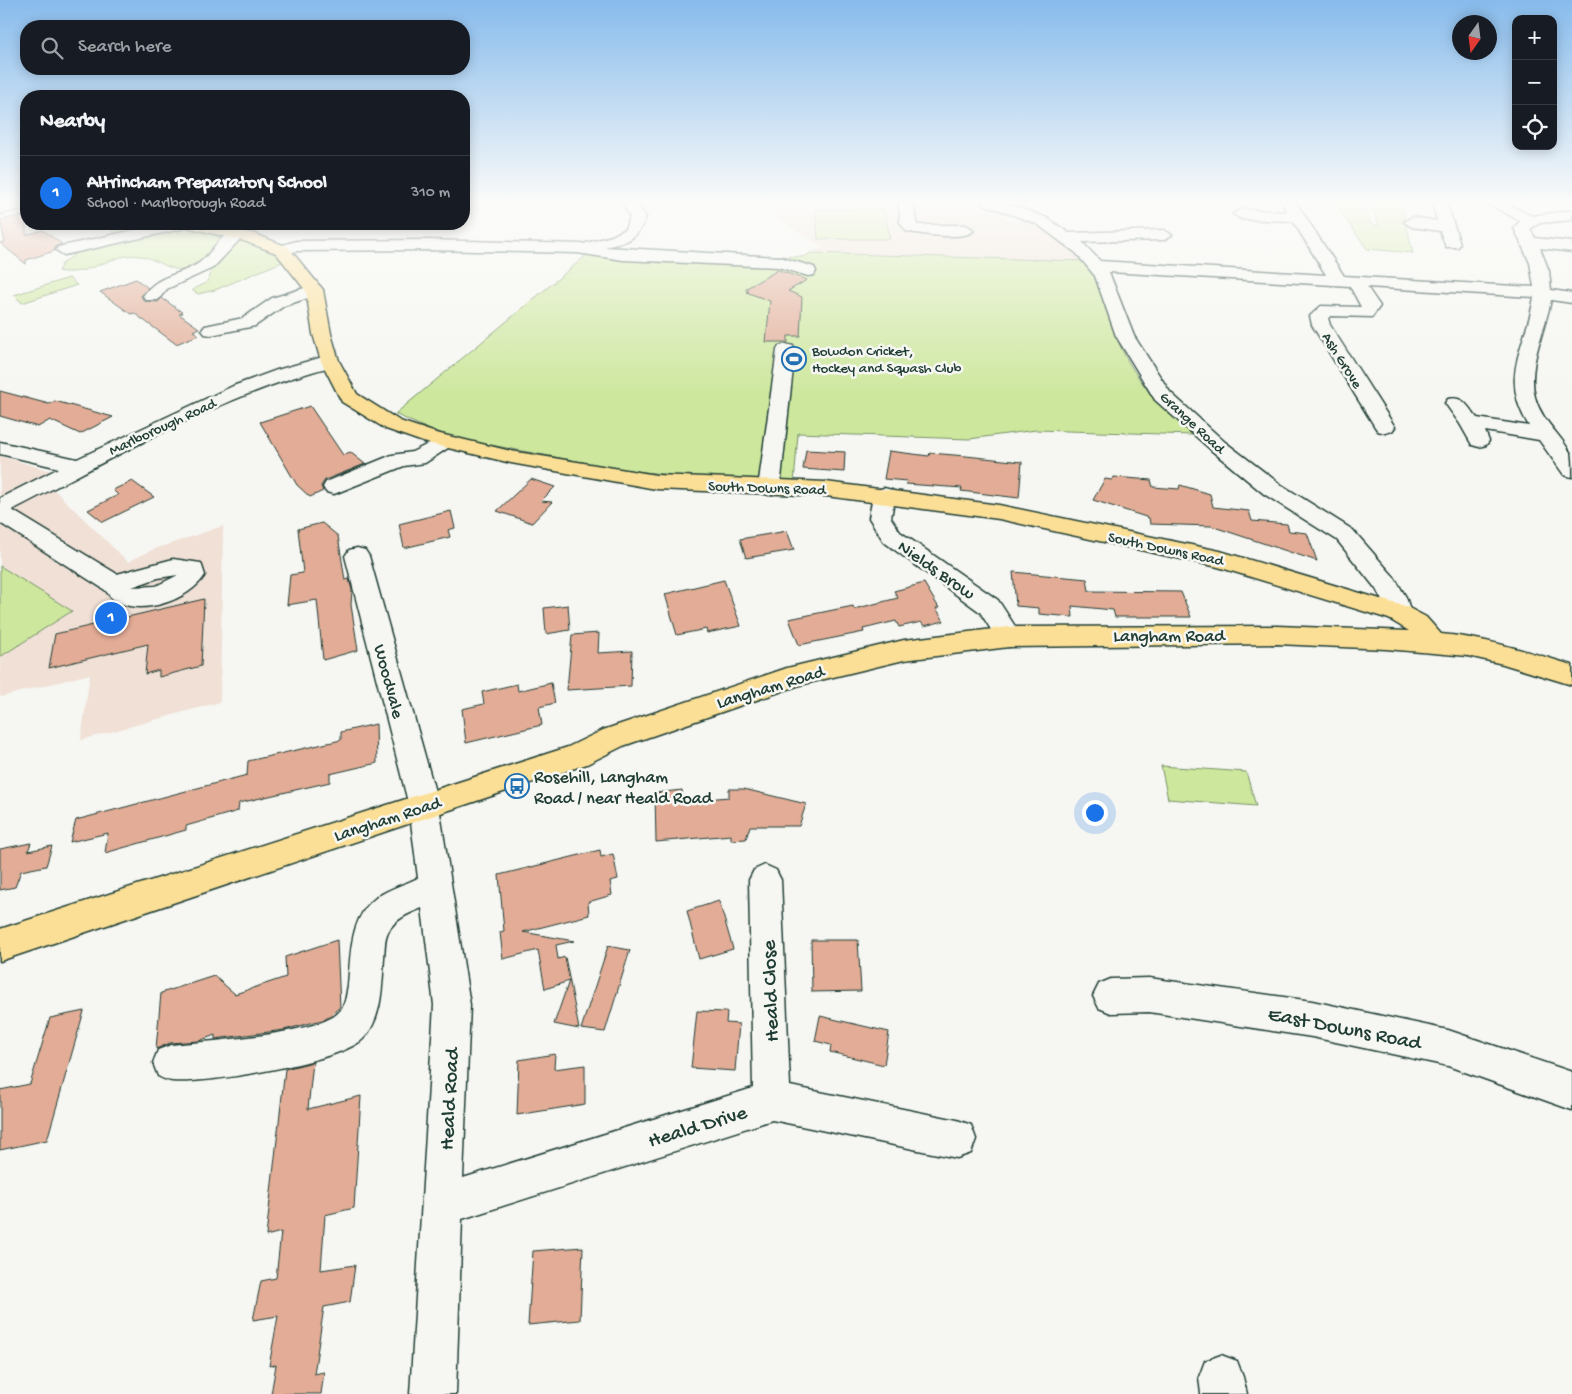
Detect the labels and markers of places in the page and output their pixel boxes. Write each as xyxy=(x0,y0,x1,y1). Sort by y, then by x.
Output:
place label: Bowdon Cricket, Hockey and Squash Club xyxy=(811,343,962,378)
sports icon: Bowdon Cricket, Hockey and Squash Club xyxy=(781,346,807,372)
pin: 1 xyxy=(95,599,127,637)
place label: Rosehill, Langham Road / near Heald Road xyxy=(534,768,714,810)
bus stop icon: Rosehill, Langham Road / near Heald Road xyxy=(504,773,530,799)

